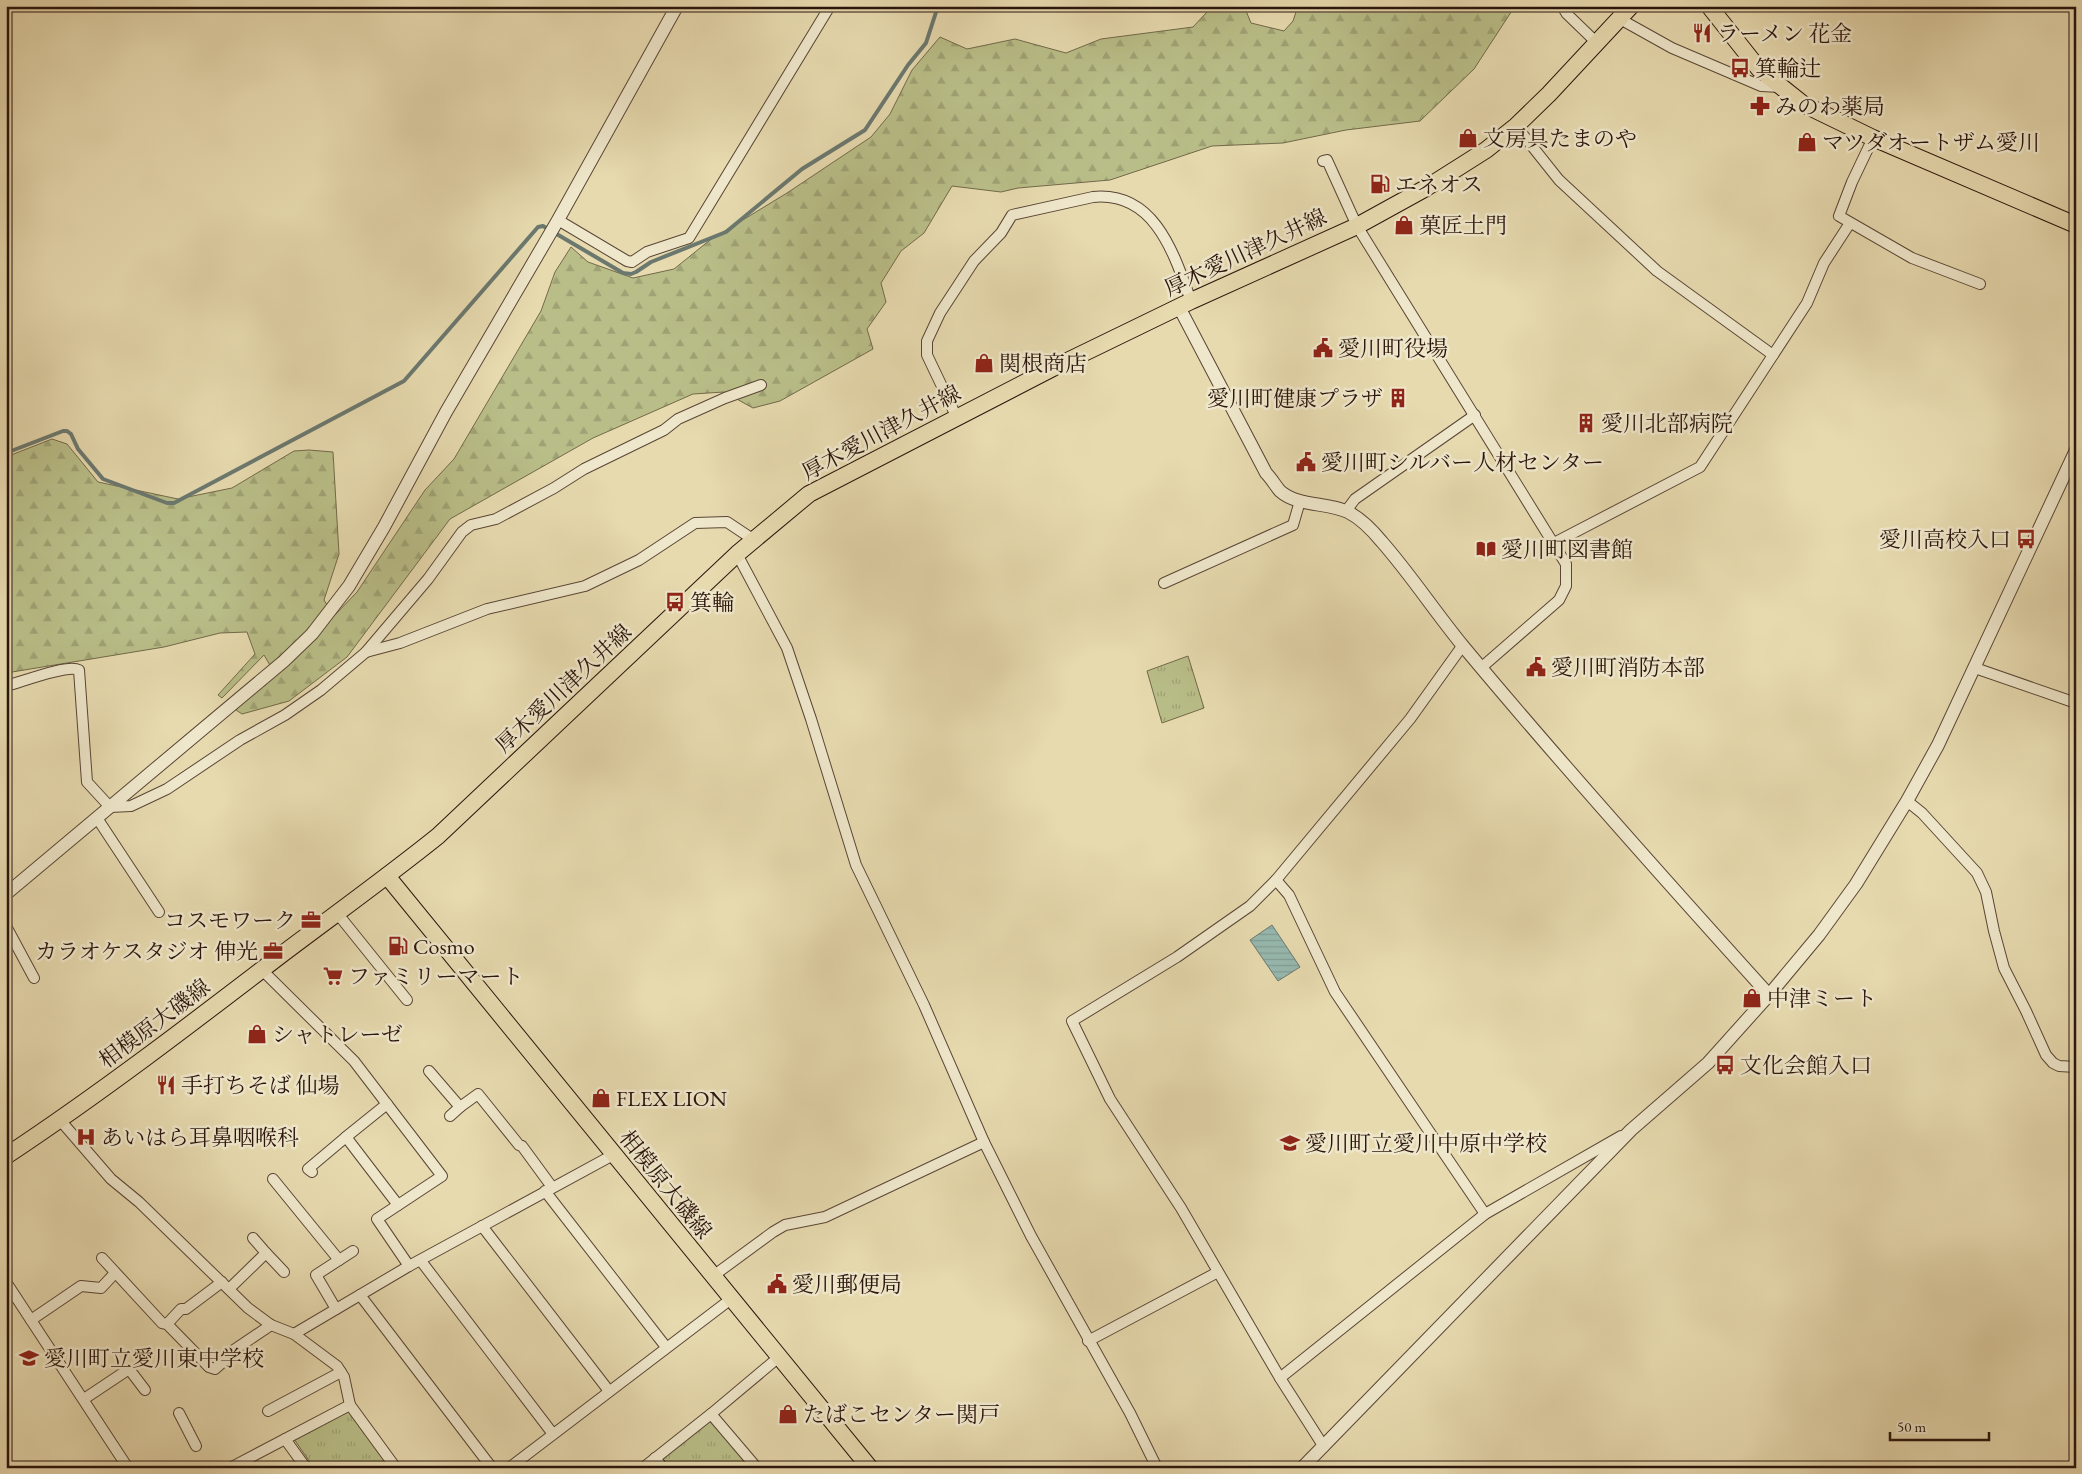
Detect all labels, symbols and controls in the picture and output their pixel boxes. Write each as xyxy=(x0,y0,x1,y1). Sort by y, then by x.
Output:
place label: ラーメン 花金 xyxy=(1717,19,1852,48)
restaurant icon: ラーメン 花金 xyxy=(1691,22,1713,44)
place label: 箕輪辻 xyxy=(1755,54,1821,83)
bus stop icon: 箕輪辻 xyxy=(1729,57,1751,79)
place label: みのわ薬局 xyxy=(1775,92,1885,121)
pharmacy icon: みのわ薬局 xyxy=(1749,95,1771,117)
place label: 文房具たまのや xyxy=(1483,124,1637,153)
shop icon: 文房具たまのや xyxy=(1457,127,1479,149)
place label: マツダオートザム愛川 xyxy=(1822,128,2040,157)
shop icon: マツダオートザム愛川 xyxy=(1796,131,1818,153)
place label: エネオス xyxy=(1395,170,1483,199)
fuel station icon: エネオス xyxy=(1369,173,1391,195)
street label: 厚木愛川津久井線 xyxy=(1159,202,1331,303)
place label: 菓匠土門 xyxy=(1419,211,1507,240)
shop icon: 菓匠土門 xyxy=(1393,214,1415,236)
place label: 愛川町役場 xyxy=(1338,334,1448,363)
public building icon: 愛川町役場 xyxy=(1312,337,1334,359)
place label: 関根商店 xyxy=(999,349,1087,378)
shop icon: 関根商店 xyxy=(973,352,995,374)
street label: 厚木愛川津久井線 xyxy=(797,378,966,487)
place label: 愛川町健康プラザ xyxy=(1207,384,1383,413)
building icon: 愛川町健康プラザ xyxy=(1387,387,1409,409)
place label: 愛川北部病院 xyxy=(1601,409,1733,438)
building icon: 愛川北部病院 xyxy=(1575,412,1597,434)
place label: 愛川町シルバー人材センター xyxy=(1321,448,1604,477)
public building icon: 愛川町シルバー人材センター xyxy=(1295,451,1317,473)
place label: 愛川高校入口 xyxy=(1879,525,2011,554)
bus stop icon: 愛川高校入口 xyxy=(2015,528,2037,550)
place label: 愛川町図書館 xyxy=(1501,535,1633,564)
library icon: 愛川町図書館 xyxy=(1475,538,1497,560)
place label: 箕輪 xyxy=(690,588,734,617)
bus stop icon: 箕輪 xyxy=(664,591,686,613)
street label: 厚木愛川津久井線 xyxy=(489,618,638,759)
place label: 愛川町消防本部 xyxy=(1551,653,1705,682)
public building icon: 愛川町消防本部 xyxy=(1525,656,1547,678)
place label: コスモワーク xyxy=(164,906,296,935)
office icon: コスモワーク xyxy=(300,909,322,931)
place label: Cosmo xyxy=(413,932,475,961)
fuel station icon: Cosmo xyxy=(387,935,409,957)
place label: カラオケスタジオ 伸光 xyxy=(35,937,258,966)
office icon: カラオケスタジオ 伸光 xyxy=(262,940,284,962)
place label: ファミリーマート xyxy=(348,962,524,991)
supermarket icon: ファミリーマート xyxy=(322,965,344,987)
street label: 相模原大磯線 xyxy=(93,972,216,1075)
place label: 中津ミート xyxy=(1767,984,1877,1013)
shop icon: 中津ミート xyxy=(1741,987,1763,1009)
place label: シャトレーゼ xyxy=(272,1020,403,1049)
shop icon: シャトレーゼ xyxy=(246,1023,268,1045)
place label: 文化会館入口 xyxy=(1740,1051,1872,1080)
bus stop icon: 文化会館入口 xyxy=(1714,1054,1736,1076)
place label: 手打ちそば 仙場 xyxy=(181,1071,339,1100)
restaurant icon: 手打ちそば 仙場 xyxy=(155,1074,177,1096)
place label: FLEX LION xyxy=(616,1084,728,1113)
shop icon: FLEX LION xyxy=(590,1087,612,1109)
place label: あいはら耳鼻咽喉科 xyxy=(101,1123,299,1152)
street label: 相模原大磯線 xyxy=(613,1124,718,1245)
hospital icon: あいはら耳鼻咽喉科 xyxy=(75,1126,97,1148)
place label: 愛川町立愛川中原中学校 xyxy=(1305,1129,1547,1158)
school or university icon: 愛川町立愛川中原中学校 xyxy=(1279,1132,1301,1154)
place label: 愛川郵便局 xyxy=(792,1270,902,1299)
public building icon: 愛川郵便局 xyxy=(766,1273,788,1295)
place label: 愛川町立愛川東中学校 xyxy=(44,1344,264,1373)
school or university icon: 愛川町立愛川東中学校 xyxy=(18,1347,40,1369)
place label: たばこセンター関戸 xyxy=(803,1400,1000,1429)
shop icon: たばこセンター関戸 xyxy=(777,1403,799,1425)
scale bar xyxy=(1890,1409,1988,1441)
text: 50 m xyxy=(1897,1417,1926,1436)

